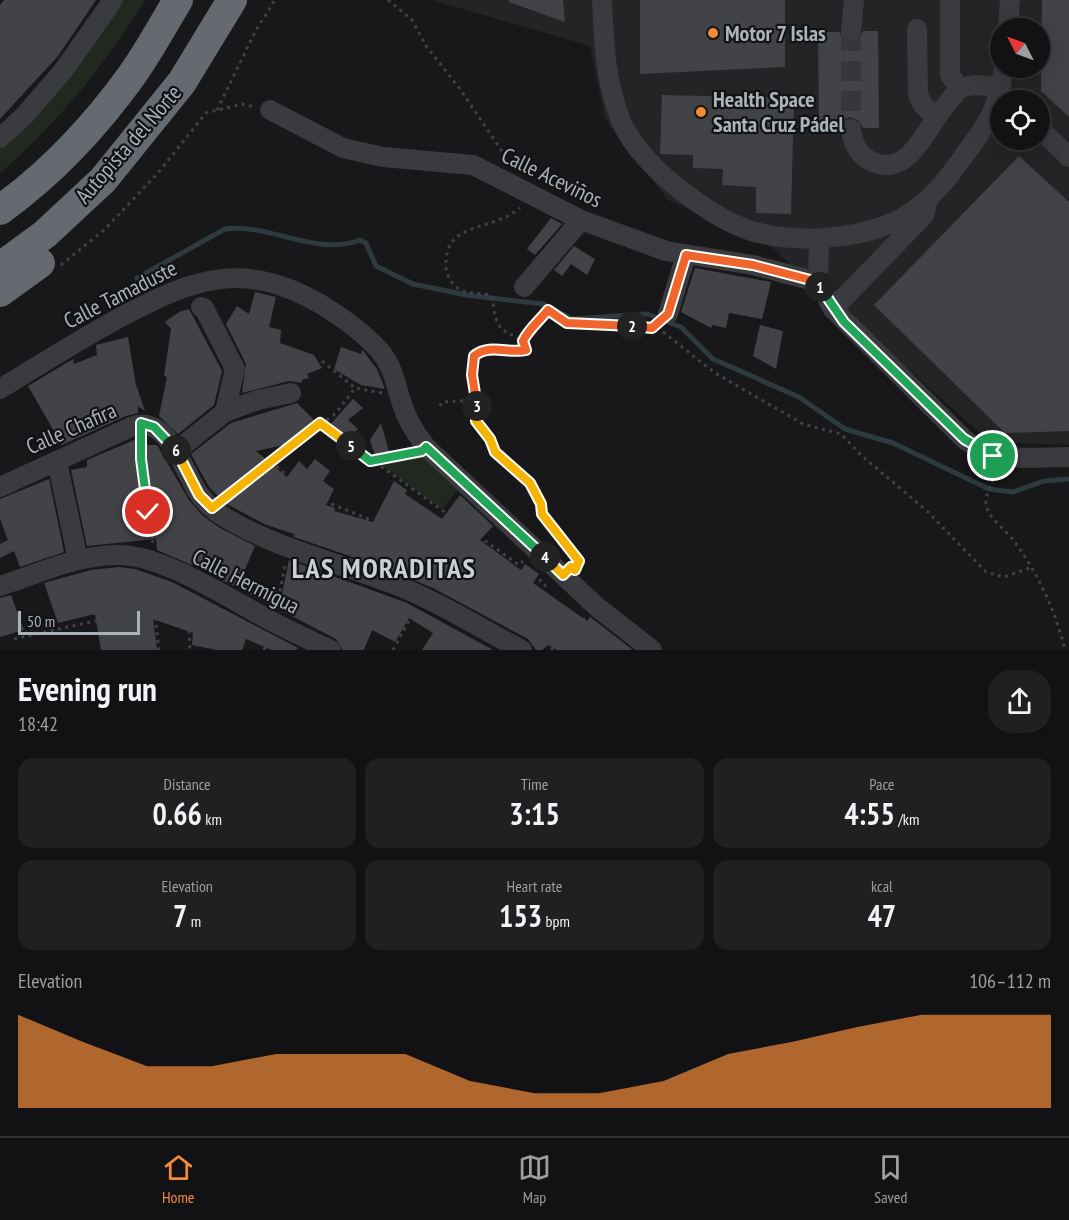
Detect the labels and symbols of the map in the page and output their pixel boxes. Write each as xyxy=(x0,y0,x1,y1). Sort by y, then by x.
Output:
north arrow xyxy=(990,18,1050,78)
place label: Motor 7 Islas xyxy=(725,19,826,47)
marker: Motor 7 Islas xyxy=(706,26,720,40)
street label: Autopista del Norte xyxy=(69,79,187,209)
place label: Health Space Santa Cruz Pádel xyxy=(713,85,844,138)
marker: Health Space Santa Cruz Pádel xyxy=(694,105,708,119)
street label: Calle Aceviños xyxy=(497,141,607,213)
street label: Calle Tamaduste xyxy=(59,254,181,334)
pin: 1 xyxy=(805,272,835,302)
pin: 2 xyxy=(617,311,647,341)
pin: 3 xyxy=(462,391,492,421)
street label: Calle Chafira xyxy=(22,396,120,460)
pin xyxy=(967,430,1018,481)
pin: 5 xyxy=(336,431,366,461)
pin: 6 xyxy=(161,435,191,465)
pin xyxy=(122,486,173,537)
street label: Calle Hermigua xyxy=(188,542,304,620)
pin: 4 xyxy=(530,542,560,572)
district label: LAS MORADITAS xyxy=(292,549,476,586)
scale bar xyxy=(18,608,140,636)

